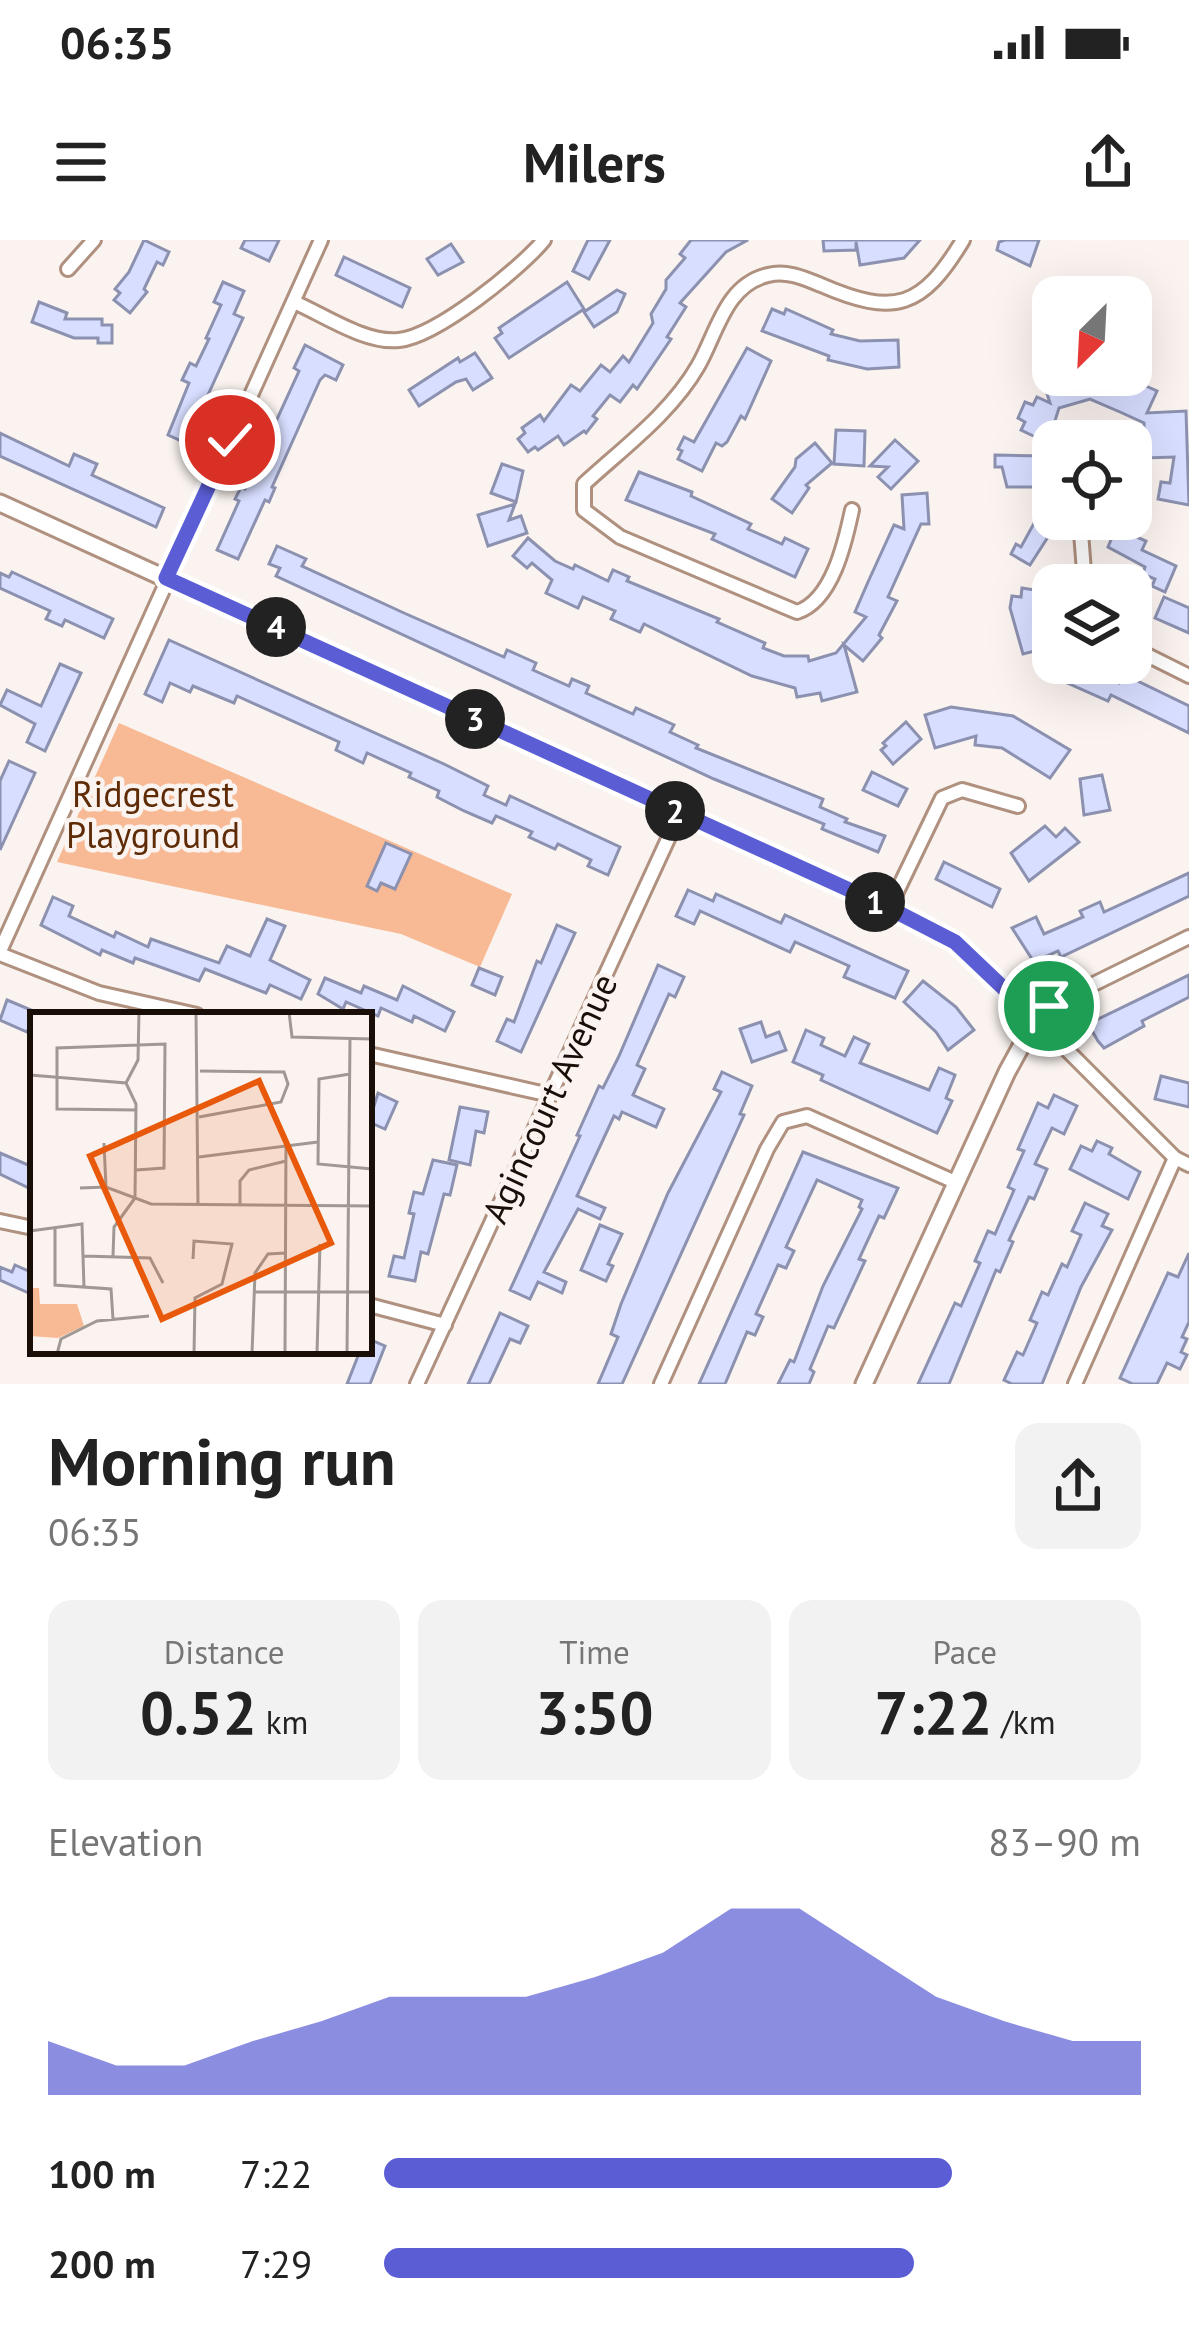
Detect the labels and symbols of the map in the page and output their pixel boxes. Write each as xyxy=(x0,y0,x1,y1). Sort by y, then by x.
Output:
north arrow xyxy=(1032,276,1152,396)
pin xyxy=(179,389,281,491)
pin: 4 xyxy=(246,597,306,657)
pin: 3 xyxy=(445,689,505,749)
park label: Ridgecrest Playground xyxy=(66,770,240,858)
pin: 2 xyxy=(645,781,705,841)
pin: 1 xyxy=(845,872,905,932)
pin xyxy=(998,955,1100,1057)
street label: Agincourt Avenue xyxy=(471,966,627,1230)
inset map xyxy=(30,1012,372,1354)

